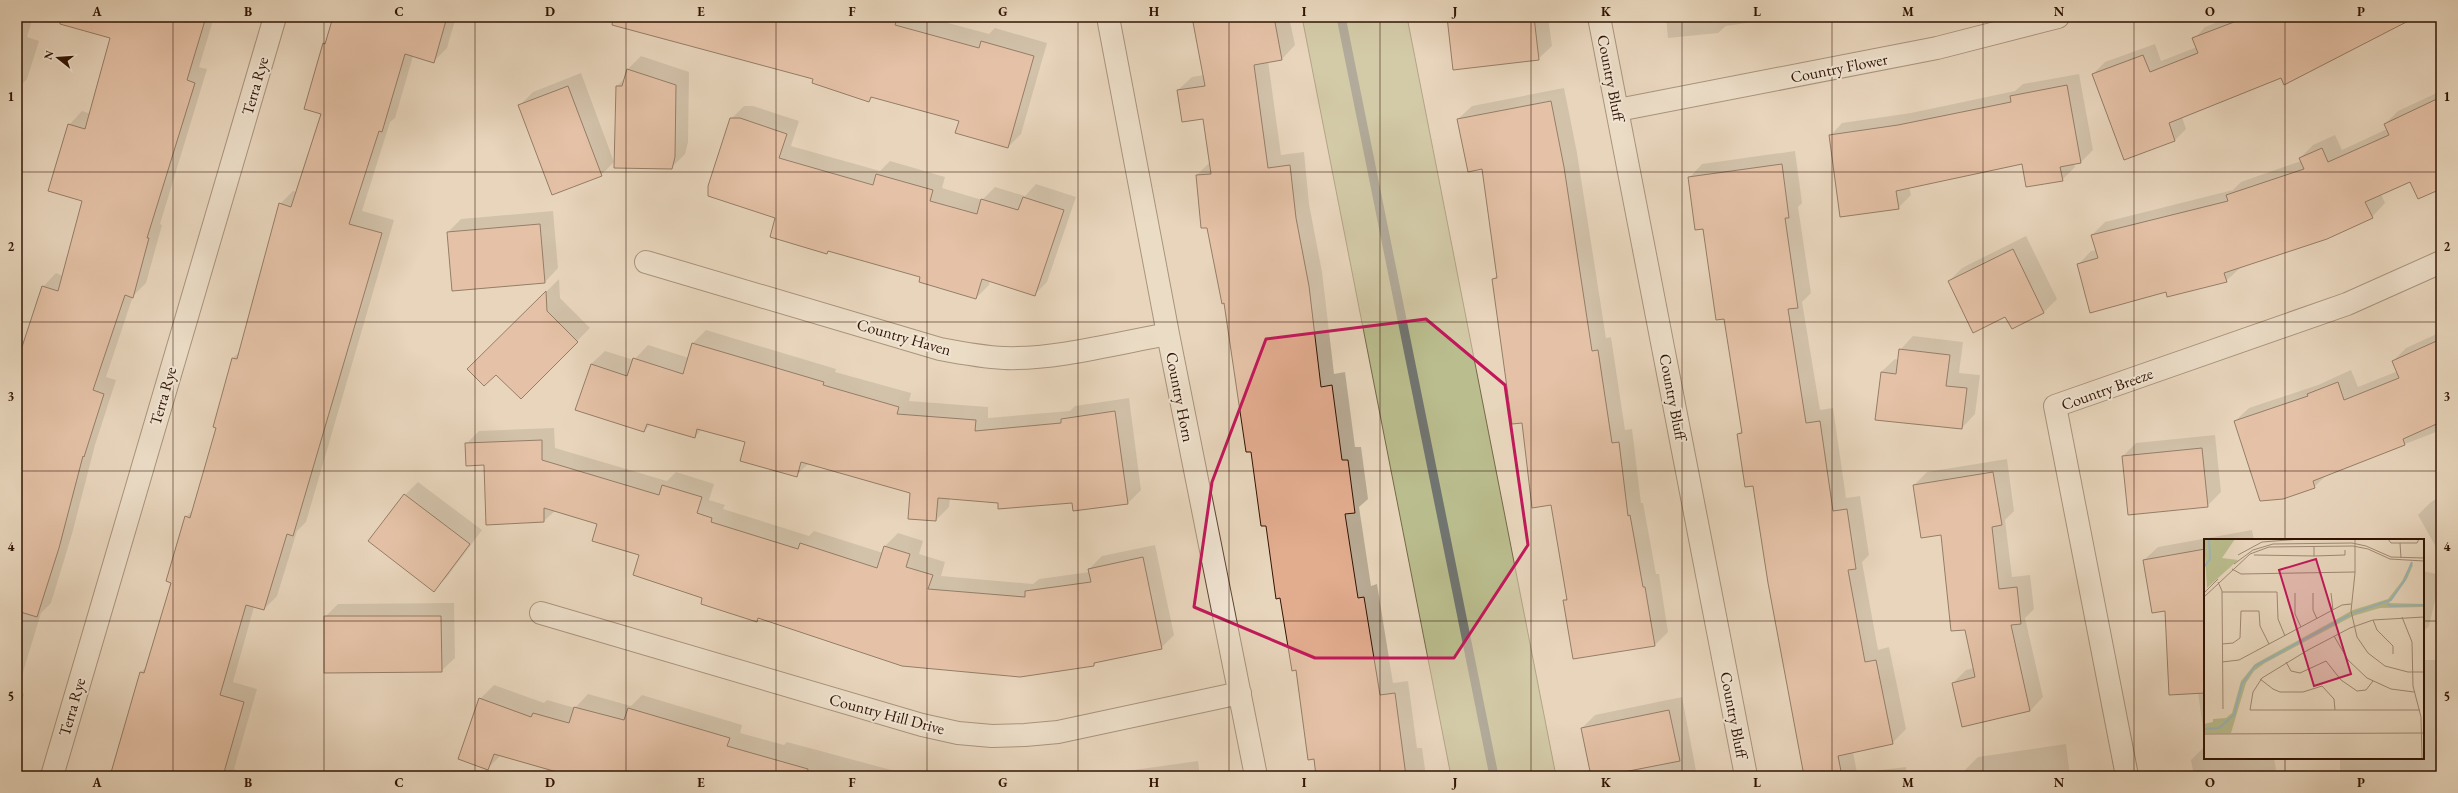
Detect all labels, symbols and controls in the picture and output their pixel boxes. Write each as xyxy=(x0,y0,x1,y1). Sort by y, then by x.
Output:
text: A xyxy=(91,3,102,20)
text: B xyxy=(244,3,252,20)
text: C xyxy=(394,3,404,20)
text: D xyxy=(545,3,555,20)
text: E xyxy=(697,3,705,20)
text: F xyxy=(848,3,856,20)
text: G xyxy=(998,3,1008,20)
text: H xyxy=(1149,3,1160,20)
text: I xyxy=(1302,3,1307,20)
text: J xyxy=(1451,3,1458,20)
text: K xyxy=(1601,3,1612,20)
text: L xyxy=(1753,3,1761,20)
text: M xyxy=(1902,3,1914,20)
text: N xyxy=(2054,3,2065,20)
text: O xyxy=(2205,3,2215,20)
text: P xyxy=(2357,3,2365,20)
street label: Country Bluff xyxy=(1592,33,1630,125)
north arrow xyxy=(38,38,78,78)
street label: Country Flower xyxy=(1789,48,1890,88)
text: N xyxy=(40,49,56,61)
street label: Terra Rye xyxy=(237,54,273,118)
text: 1 xyxy=(8,88,15,105)
text: 1 xyxy=(2444,88,2451,105)
text: 2 xyxy=(8,238,15,255)
text: 2 xyxy=(2444,238,2451,255)
street label: Country Haven xyxy=(854,314,954,361)
street label: Country Horn xyxy=(1161,350,1199,444)
street label: Country Bluff xyxy=(1654,352,1692,444)
street label: Country Breeze xyxy=(2058,363,2156,415)
street label: Terra Rye xyxy=(145,364,181,428)
text: 3 xyxy=(8,388,15,405)
text: 3 xyxy=(2444,388,2451,405)
text: 4 xyxy=(8,538,15,555)
text: 4 xyxy=(2444,538,2451,555)
inset map xyxy=(2204,539,2424,759)
street label: Country Bluff xyxy=(1715,670,1753,762)
street label: Terra Rye xyxy=(54,675,90,739)
text: 5 xyxy=(8,688,14,705)
street label: Country Hill Drive xyxy=(827,688,947,740)
text: 5 xyxy=(2444,688,2450,705)
text: A xyxy=(91,774,102,791)
text: B xyxy=(244,774,252,791)
text: C xyxy=(394,774,404,791)
text: D xyxy=(545,774,555,791)
text: E xyxy=(697,774,705,791)
text: F xyxy=(848,774,856,791)
text: G xyxy=(998,774,1008,791)
text: H xyxy=(1149,774,1160,791)
text: I xyxy=(1302,774,1307,791)
text: J xyxy=(1451,774,1458,791)
text: K xyxy=(1601,774,1612,791)
text: L xyxy=(1753,774,1761,791)
text: M xyxy=(1902,774,1914,791)
text: N xyxy=(2054,774,2065,791)
text: O xyxy=(2205,774,2215,791)
text: P xyxy=(2357,774,2365,791)

